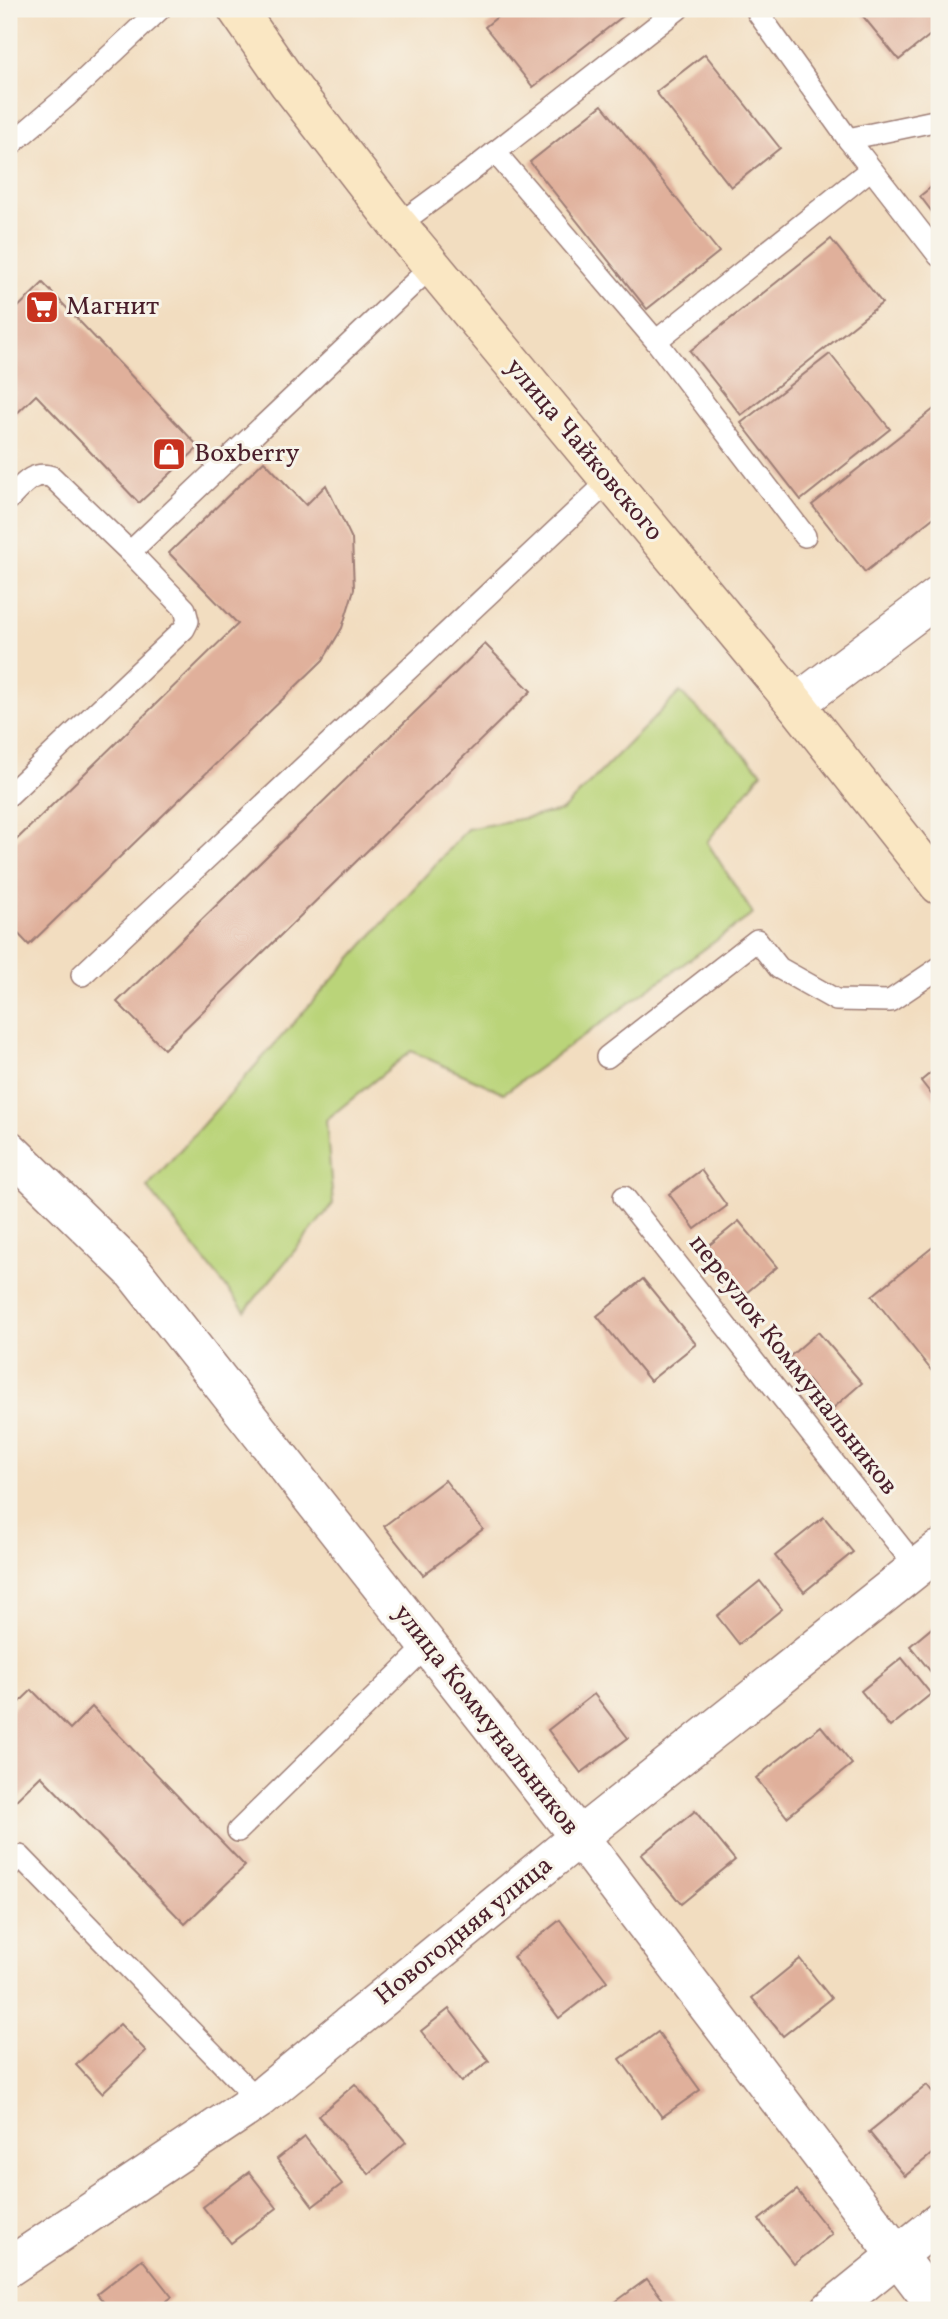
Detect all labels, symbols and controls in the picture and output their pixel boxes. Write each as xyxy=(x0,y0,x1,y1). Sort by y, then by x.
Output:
supermarket icon: Магнит xyxy=(23,288,61,326)
place label: Магнит xyxy=(66,289,159,325)
street label: улица Чайковского xyxy=(497,351,671,549)
shop icon: Boxberry xyxy=(150,435,188,473)
place label: Boxberry xyxy=(194,436,299,472)
street label: переулок Коммунальников xyxy=(680,1227,906,1503)
street label: улица Коммунальников xyxy=(384,1597,588,1843)
street label: Новогодняя улица xyxy=(367,1848,561,2014)

